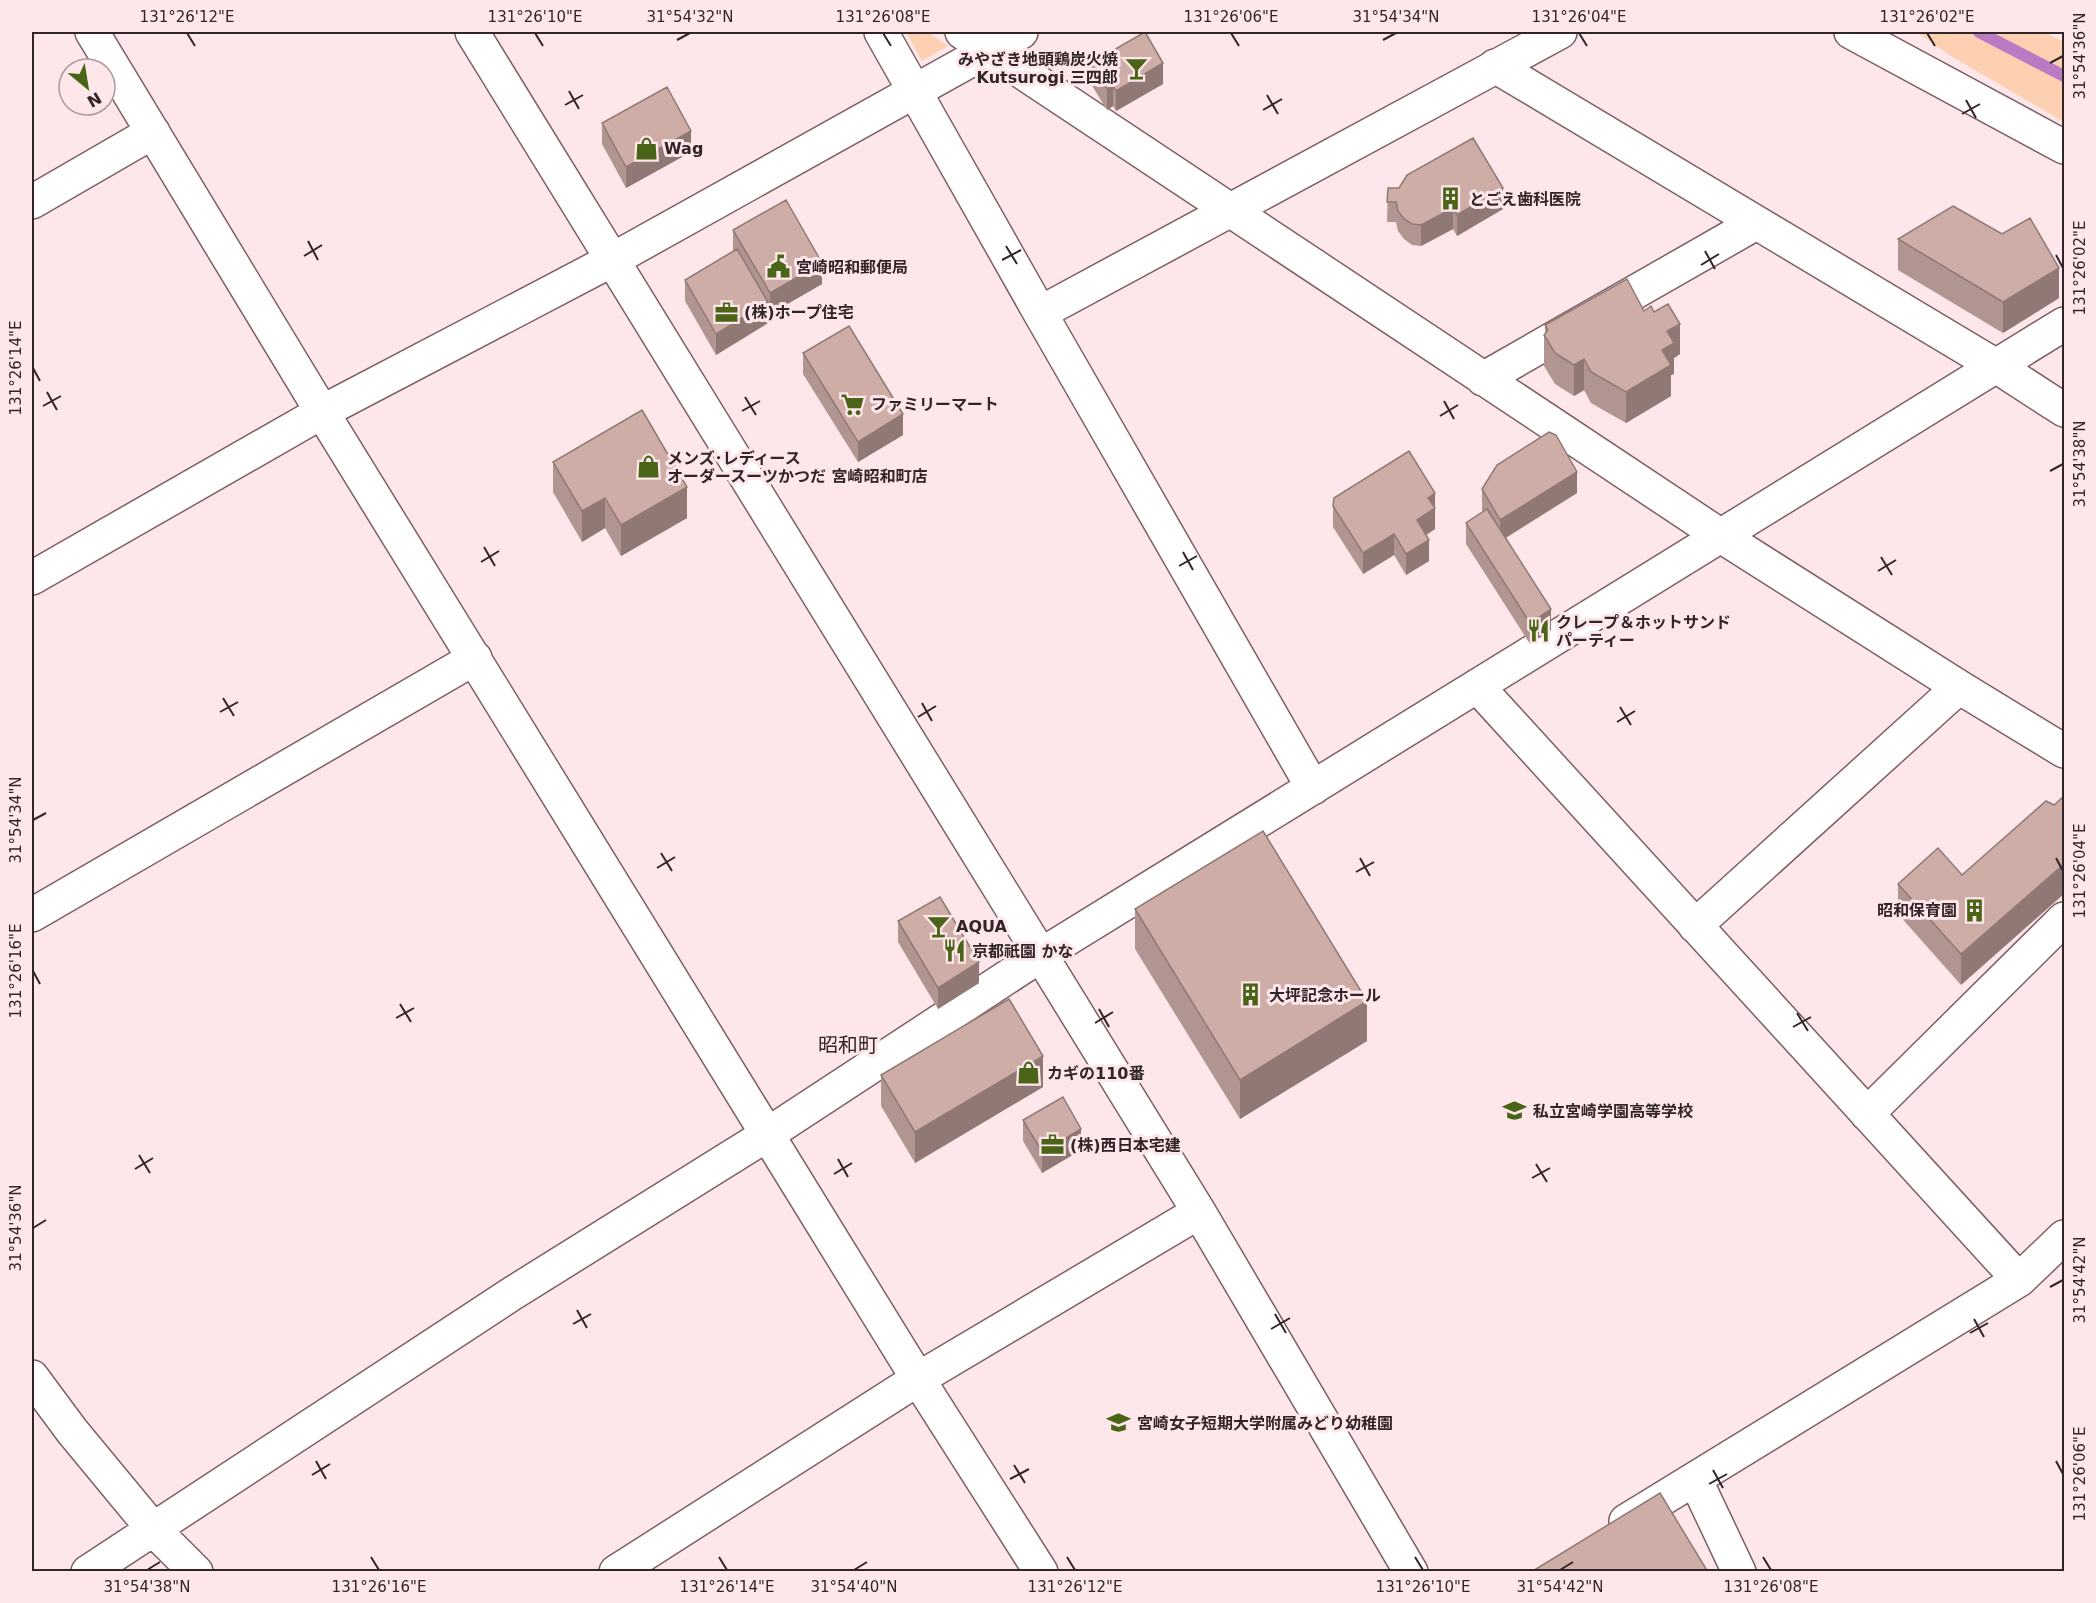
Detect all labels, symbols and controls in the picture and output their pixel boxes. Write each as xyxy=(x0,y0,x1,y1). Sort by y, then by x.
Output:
text: 131°26'12"E xyxy=(140,8,234,26)
text: 131°26'10"E xyxy=(488,8,582,26)
text: 31°54'32"N xyxy=(646,8,734,26)
text: 131°26'08"E xyxy=(836,8,930,26)
text: 131°26'06"E xyxy=(1184,8,1278,26)
text: 31°54'34"N xyxy=(1352,8,1440,26)
text: 131°26'04"E xyxy=(1532,8,1626,26)
text: 131°26'02"E xyxy=(1880,8,1974,26)
text: 31°54'36"N xyxy=(2071,12,2089,100)
place label: みやざき地頭鶏炭火焼 Kutsurogi 三四郎 xyxy=(958,50,1118,87)
bar icon: みやざき地頭鶏炭火焼 Kutsurogi 三四郎 xyxy=(1123,55,1149,81)
north arrow xyxy=(57,57,117,117)
text: N xyxy=(84,88,105,111)
shop icon: Wag xyxy=(633,135,659,161)
place label: Wag xyxy=(664,139,703,158)
building icon: とごえ歯科医院 xyxy=(1438,186,1464,212)
place label: とごえ歯科医院 xyxy=(1469,190,1581,209)
text: 131°26'02"E xyxy=(2071,221,2089,315)
public building icon: 宮崎昭和郵便局 xyxy=(765,254,791,280)
place label: 宮崎昭和郵便局 xyxy=(796,258,908,277)
office icon: (株)ホープ住宅 xyxy=(713,299,739,325)
place label: (株)ホープ住宅 xyxy=(744,303,854,322)
text: 131°26'14"E xyxy=(7,321,25,415)
supermarket icon: ファミリーマート xyxy=(840,391,866,417)
place label: ファミリーマート xyxy=(871,395,999,414)
text: 31°54'38"N xyxy=(2071,420,2089,508)
place label: メンズ･レディース オーダースーツかつだ 宮崎昭和町店 xyxy=(667,449,927,486)
shop icon: メンズ･レディース オーダースーツかつだ 宮崎昭和町店 xyxy=(636,454,662,480)
place label: クレープ＆ホットサンド パーティー xyxy=(1556,613,1731,650)
restaurant icon: クレープ＆ホットサンド パーティー xyxy=(1525,618,1551,644)
text: 31°54'34"N xyxy=(7,776,25,864)
text: 131°26'04"E xyxy=(2071,824,2089,918)
building icon: 昭和保育園 xyxy=(1962,897,1988,923)
place label: 昭和保育園 xyxy=(1877,901,1957,920)
bar icon: AQUA xyxy=(925,913,951,939)
place label: AQUA xyxy=(956,917,1007,936)
text: 131°26'16"E xyxy=(7,924,25,1018)
restaurant icon: 京都祇園 かな xyxy=(941,938,967,964)
place label: 京都祇園 かな xyxy=(972,942,1074,961)
building icon: 大坪記念ホール xyxy=(1238,982,1264,1008)
place label: 大坪記念ホール xyxy=(1269,986,1381,1005)
district label: 昭和町 xyxy=(818,1033,878,1057)
shop icon: カギの110番 xyxy=(1016,1060,1042,1086)
place label: カギの110番 xyxy=(1047,1064,1144,1083)
school or university icon: 私立宮崎学園高等学校 xyxy=(1502,1098,1528,1124)
place label: 私立宮崎学園高等学校 xyxy=(1533,1102,1693,1121)
office icon: (株)西日本宅建 xyxy=(1039,1132,1065,1158)
place label: (株)西日本宅建 xyxy=(1070,1136,1181,1155)
text: 31°54'36"N xyxy=(7,1184,25,1272)
text: 31°54'42"N xyxy=(2071,1236,2089,1324)
school or university icon: 宮崎女子短期大学附属みどり幼稚園 xyxy=(1106,1410,1132,1436)
place label: 宮崎女子短期大学附属みどり幼稚園 xyxy=(1137,1414,1393,1433)
text: 131°26'06"E xyxy=(2071,1427,2089,1521)
text: 31°54'38"N xyxy=(103,1578,191,1596)
text: 131°26'16"E xyxy=(332,1578,426,1596)
text: 131°26'14"E xyxy=(680,1578,774,1596)
text: 31°54'40"N xyxy=(810,1578,898,1596)
text: 131°26'12"E xyxy=(1028,1578,1122,1596)
text: 131°26'10"E xyxy=(1376,1578,1470,1596)
text: 31°54'42"N xyxy=(1516,1578,1604,1596)
text: 131°26'08"E xyxy=(1724,1578,1818,1596)

